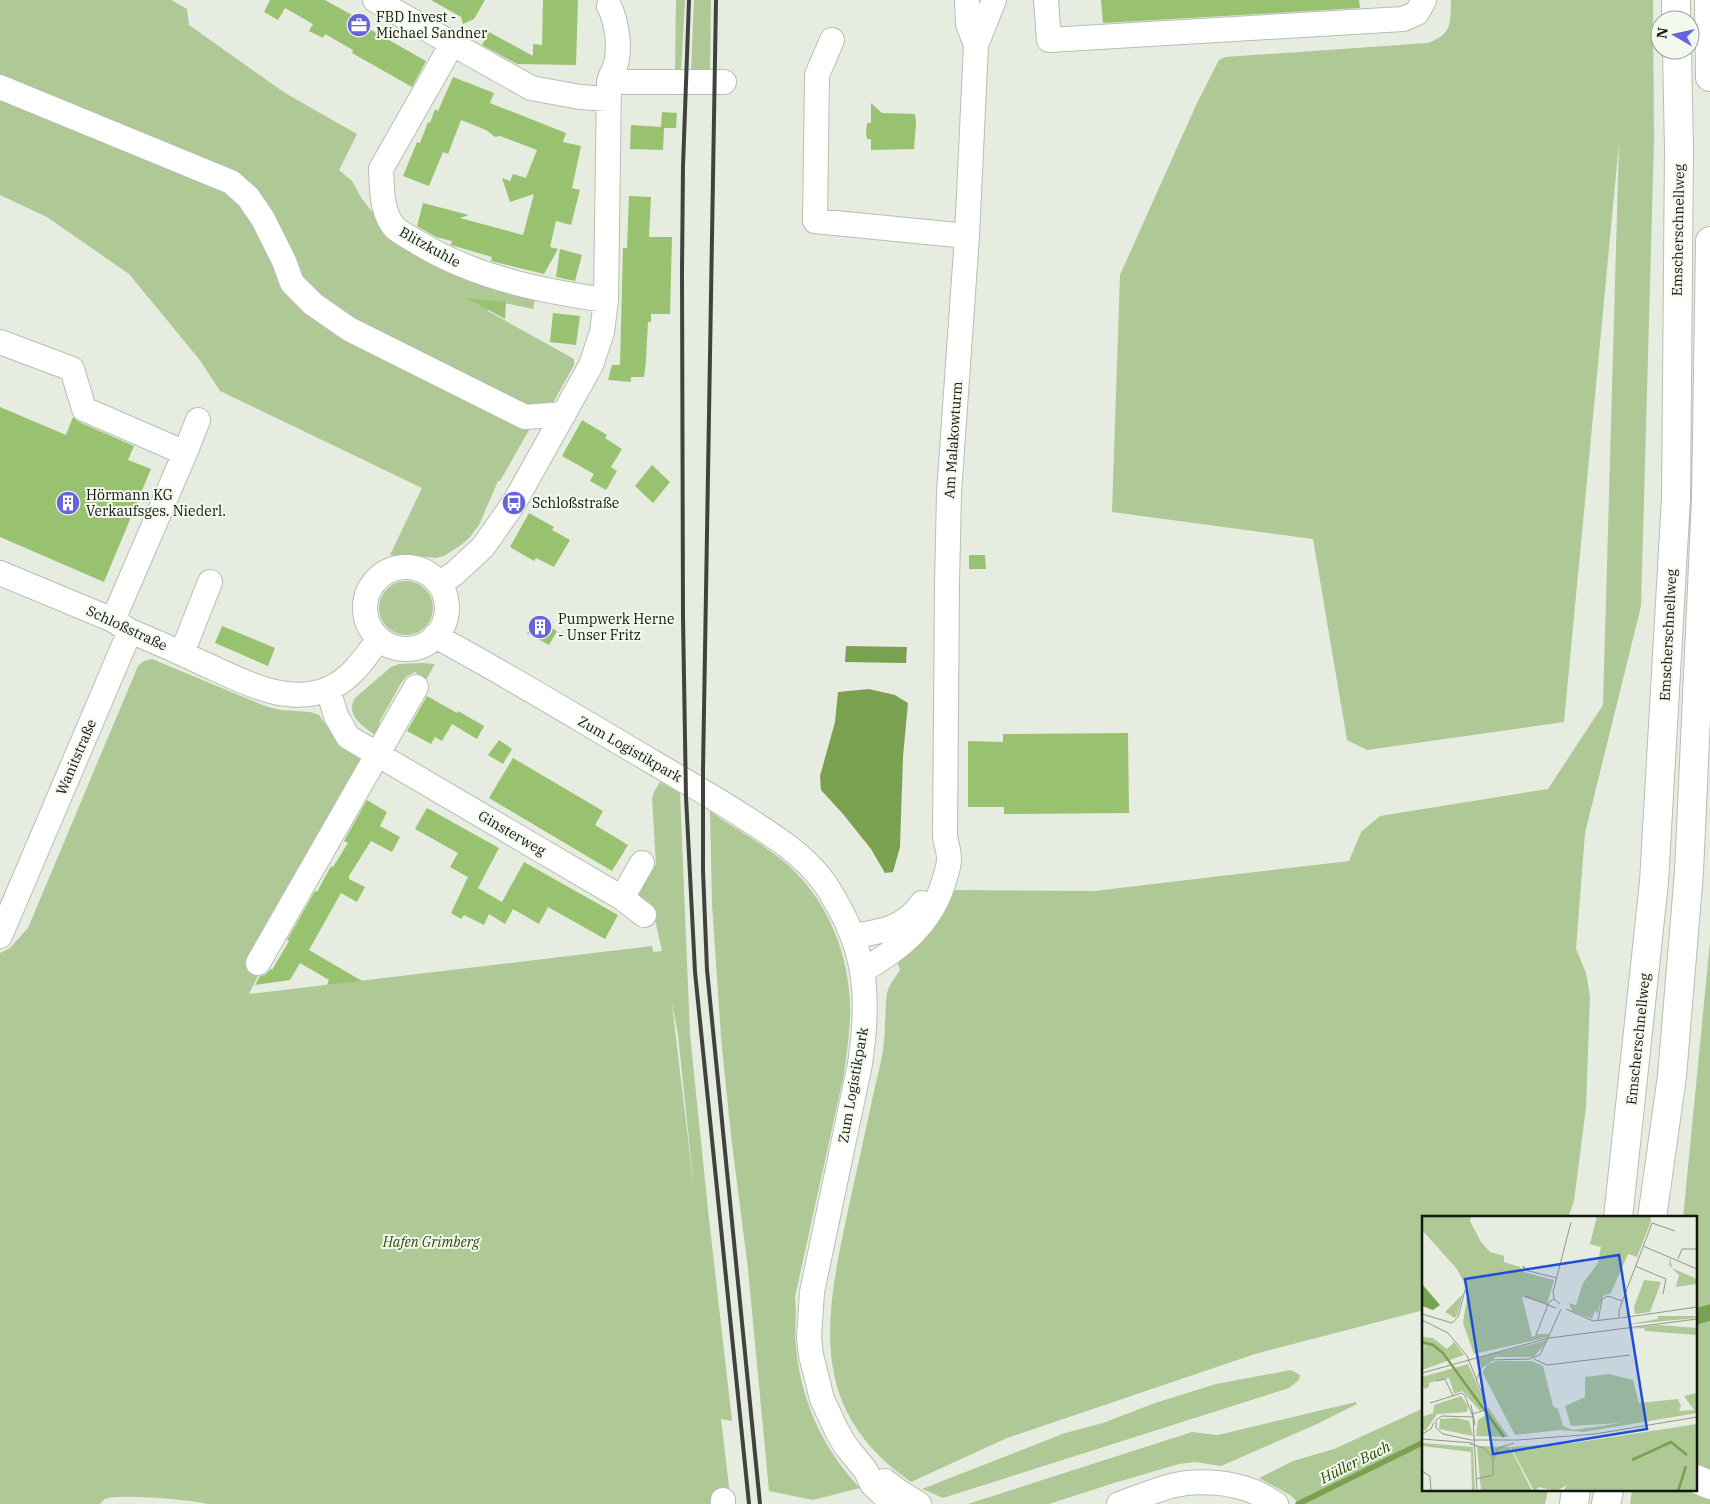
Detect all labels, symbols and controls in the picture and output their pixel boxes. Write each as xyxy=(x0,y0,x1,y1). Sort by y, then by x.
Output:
place label: FBD Invest - Michael Sandner xyxy=(376,8,488,42)
north arrow xyxy=(1650,10,1700,60)
office icon: FBD Invest - Michael Sandner xyxy=(346,12,372,38)
text: N xyxy=(1652,26,1672,40)
street label: Emscherschnellweg xyxy=(1668,163,1688,296)
street label: Blitzkuhle xyxy=(396,223,464,271)
street label: Am Malakowturm xyxy=(940,381,966,499)
place label: Hörmann KG Verkaufsges. Niederl. xyxy=(86,486,226,520)
building icon: Hörmann KG Verkaufsges. Niederl. xyxy=(55,490,81,516)
bus stop icon: Schloßstraße xyxy=(501,490,527,516)
place label: Schloßstraße xyxy=(532,494,619,512)
street label: Emscherschnellweg xyxy=(1656,568,1680,702)
street label: Schloßstraße xyxy=(84,601,170,655)
place label: Pumpwerk Herne - Unser Fritz xyxy=(558,610,674,644)
building icon: Pumpwerk Herne - Unser Fritz xyxy=(527,614,553,640)
street label: Zum Logistikpark xyxy=(575,712,686,787)
street label: Wanitstraße xyxy=(52,716,100,798)
street label: Ginsterweg xyxy=(475,806,549,860)
street label: Emscherschnellweg xyxy=(1622,972,1654,1106)
street label: Zum Logistikpark xyxy=(834,1025,872,1144)
inset map xyxy=(1422,1216,1698,1492)
park label: Hafen Grimberg xyxy=(382,1233,480,1251)
water label: Hüller Bach xyxy=(1316,1436,1394,1488)

